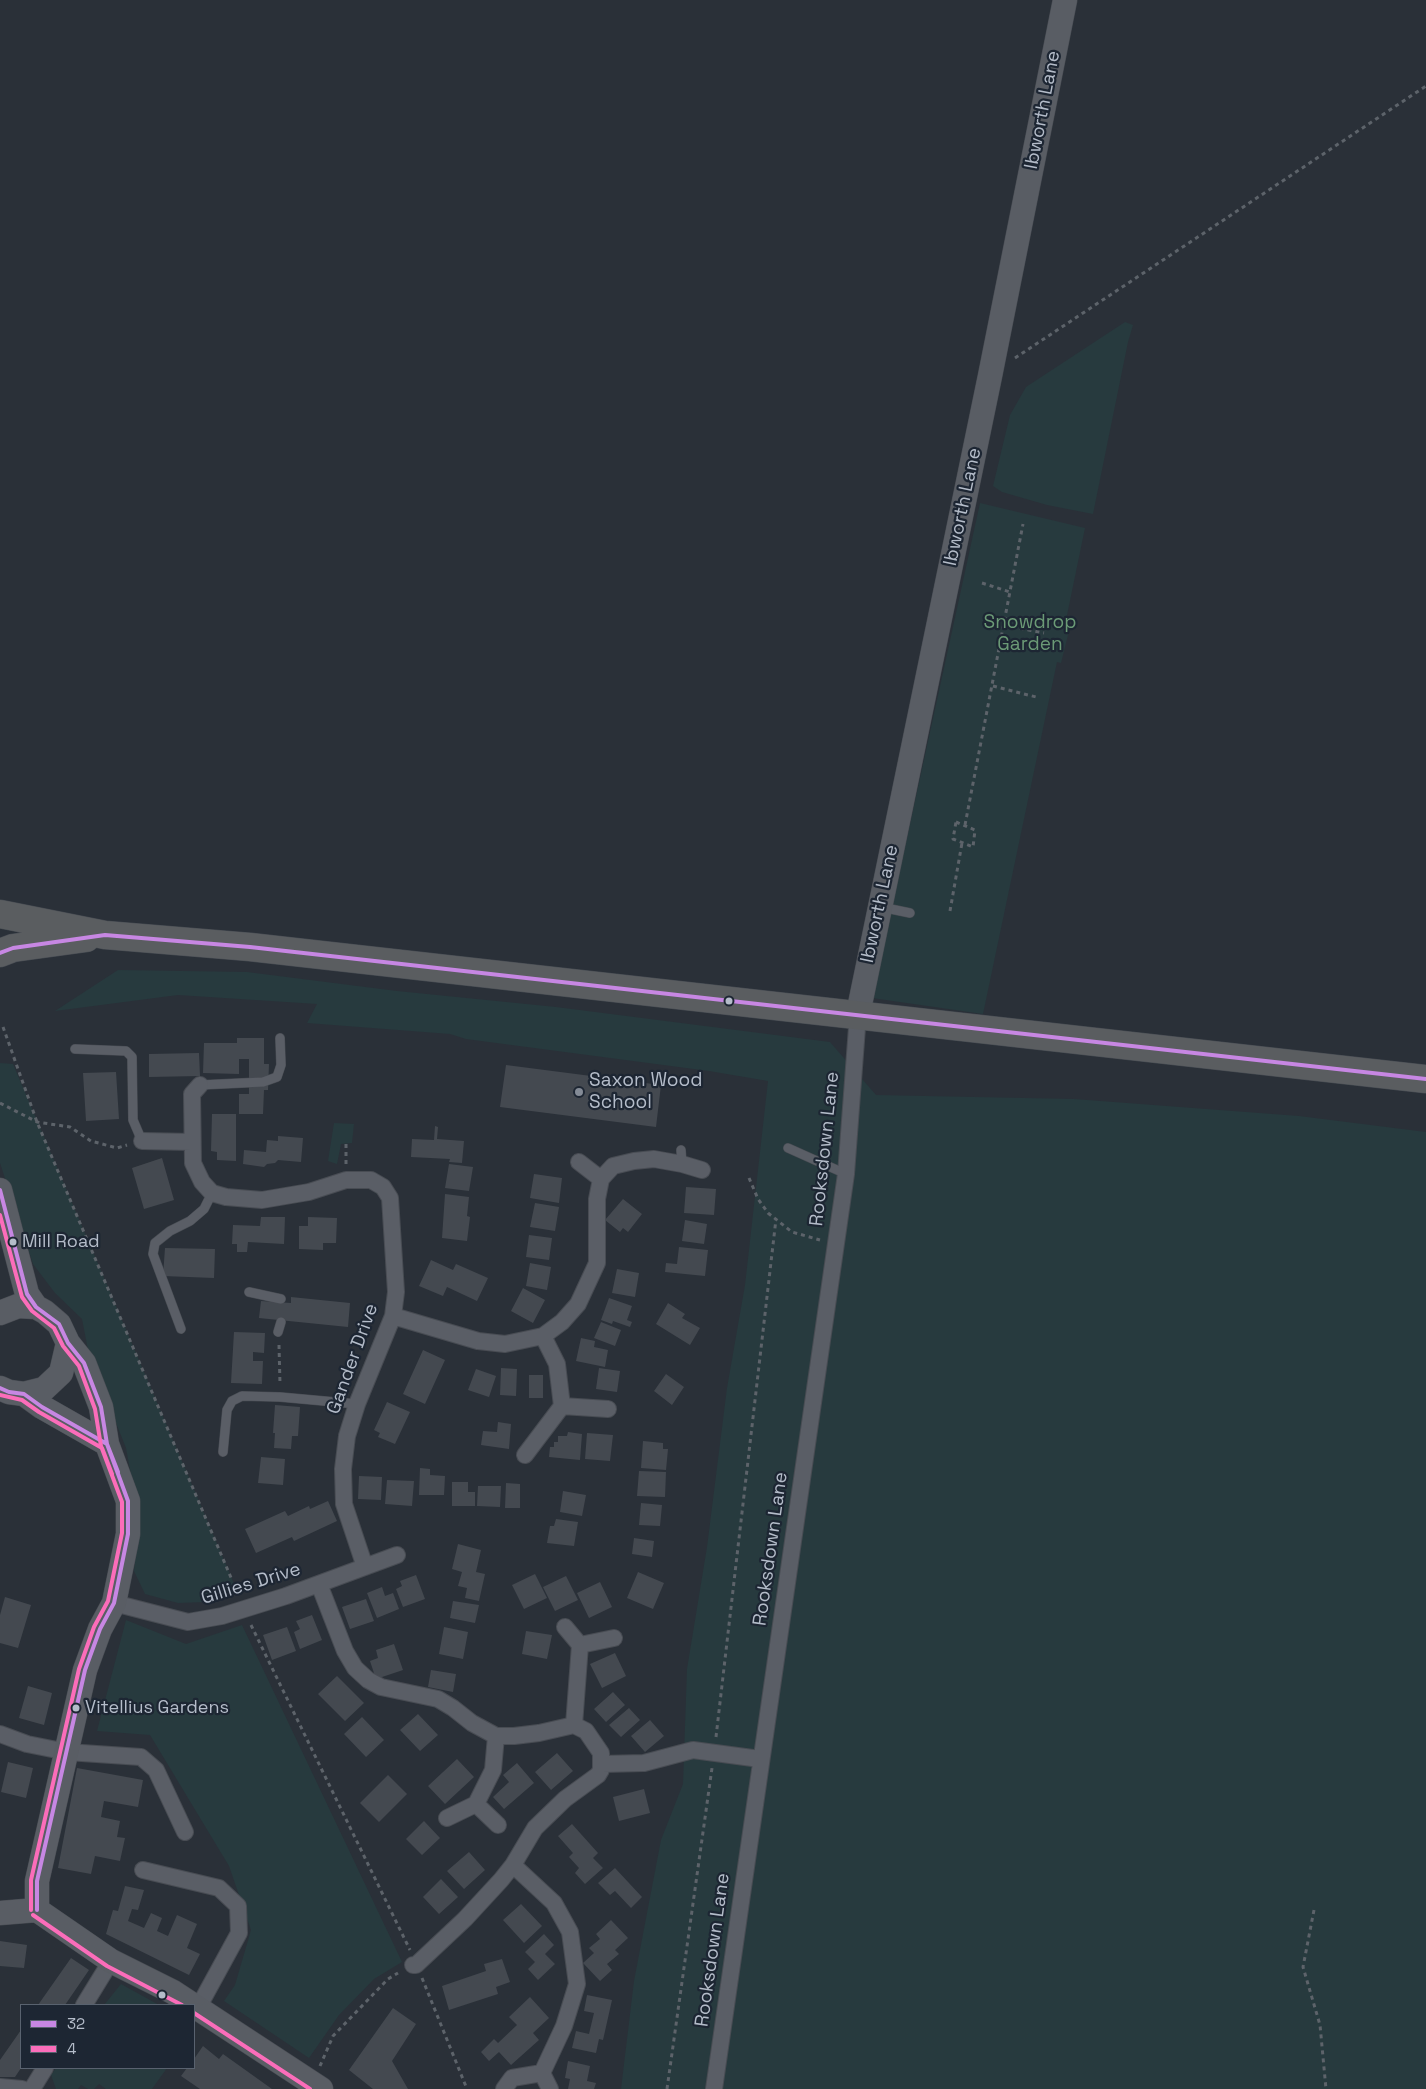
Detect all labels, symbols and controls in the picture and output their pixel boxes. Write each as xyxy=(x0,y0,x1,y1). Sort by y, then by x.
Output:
street label: Ibworth Lane xyxy=(1020,49,1066,171)
street label: Ibworth Lane xyxy=(939,446,987,568)
park label: Snowdrop Garden xyxy=(984,612,1076,656)
street label: Ibworth Lane xyxy=(856,843,904,965)
unlabelled marker xyxy=(724,996,734,1006)
place label: Saxon Wood School xyxy=(589,1070,703,1114)
street label: Rooksdown Lane xyxy=(806,1071,844,1227)
marker: Saxon Wood School xyxy=(573,1086,585,1098)
place label: Mill Road xyxy=(22,1231,100,1253)
marker: Mill Road xyxy=(8,1237,18,1247)
street label: Gander Drive xyxy=(322,1301,384,1417)
street label: Rooksdown Lane xyxy=(749,1471,793,1627)
street label: Gillies Drive xyxy=(199,1558,303,1610)
place label: Vitellius Gardens xyxy=(85,1697,229,1719)
marker: Vitellius Gardens xyxy=(71,1703,81,1713)
street label: Rooksdown Lane xyxy=(691,1872,735,2028)
unlabelled marker xyxy=(157,1990,167,2000)
legend xyxy=(20,2004,195,2069)
text: 32 xyxy=(67,2014,85,2033)
text: 4 xyxy=(67,2039,76,2058)

